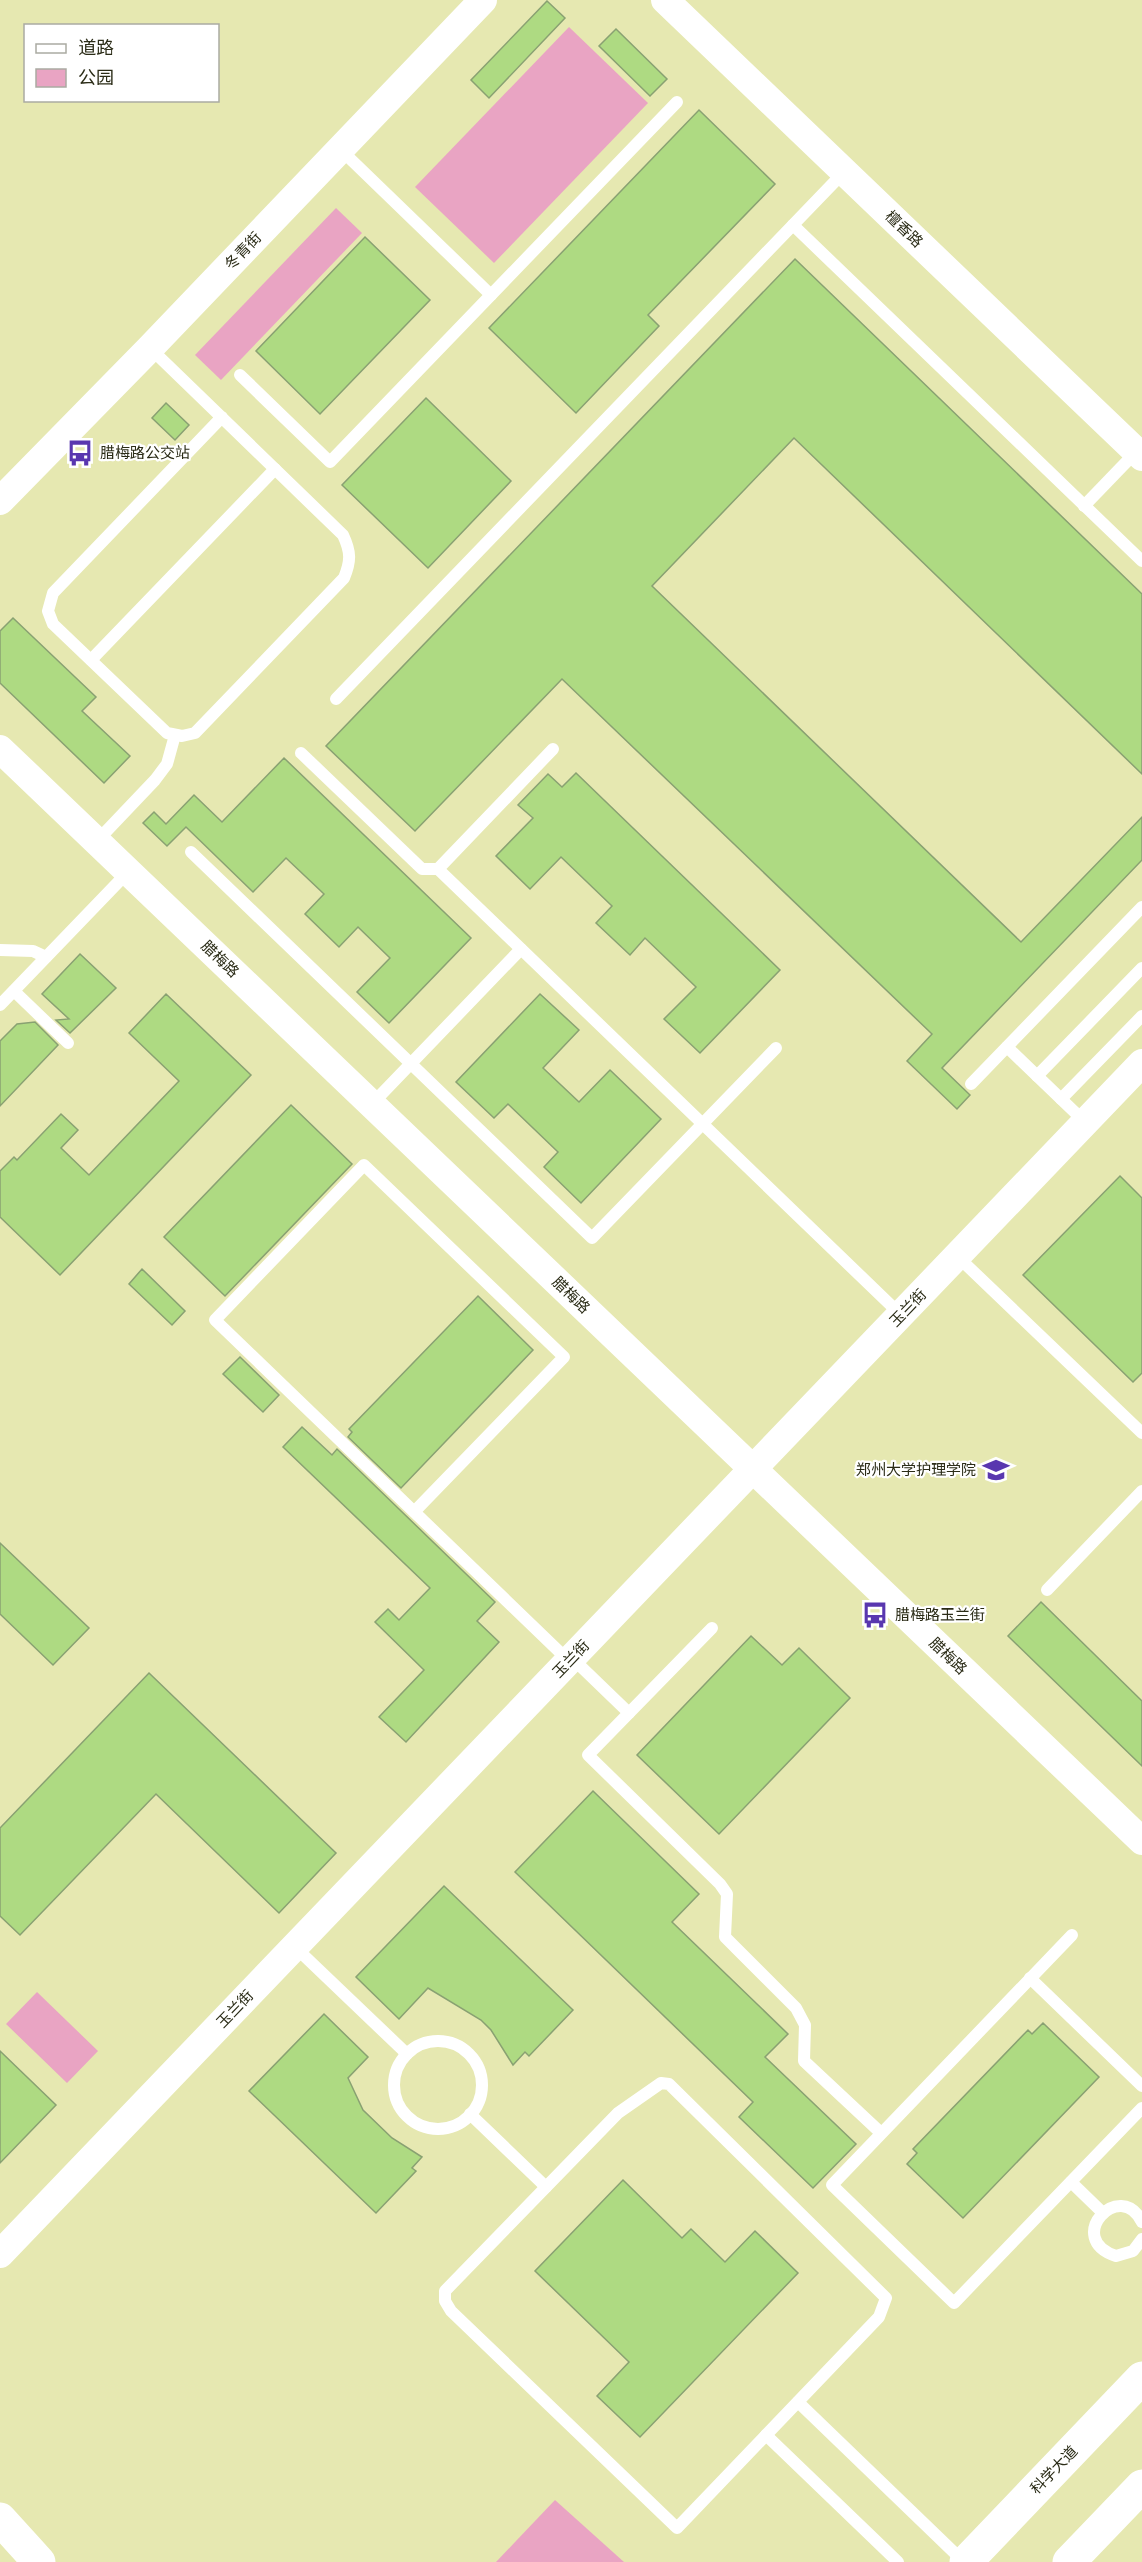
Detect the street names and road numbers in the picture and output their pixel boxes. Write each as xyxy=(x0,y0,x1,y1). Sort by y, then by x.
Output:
street label: 檀香路 xyxy=(881,206,927,252)
street label: 冬青街 xyxy=(220,228,266,274)
street label: 腊梅路 xyxy=(197,936,243,982)
street label: 腊梅路 xyxy=(548,1272,594,1318)
street label: 玉兰街 xyxy=(885,1285,931,1331)
street label: 腊梅路 xyxy=(925,1633,971,1679)
street label: 玉兰街 xyxy=(548,1636,594,1682)
street label: 玉兰街 xyxy=(212,1986,258,2032)
street label: 科学大道 xyxy=(1026,2441,1082,2499)

